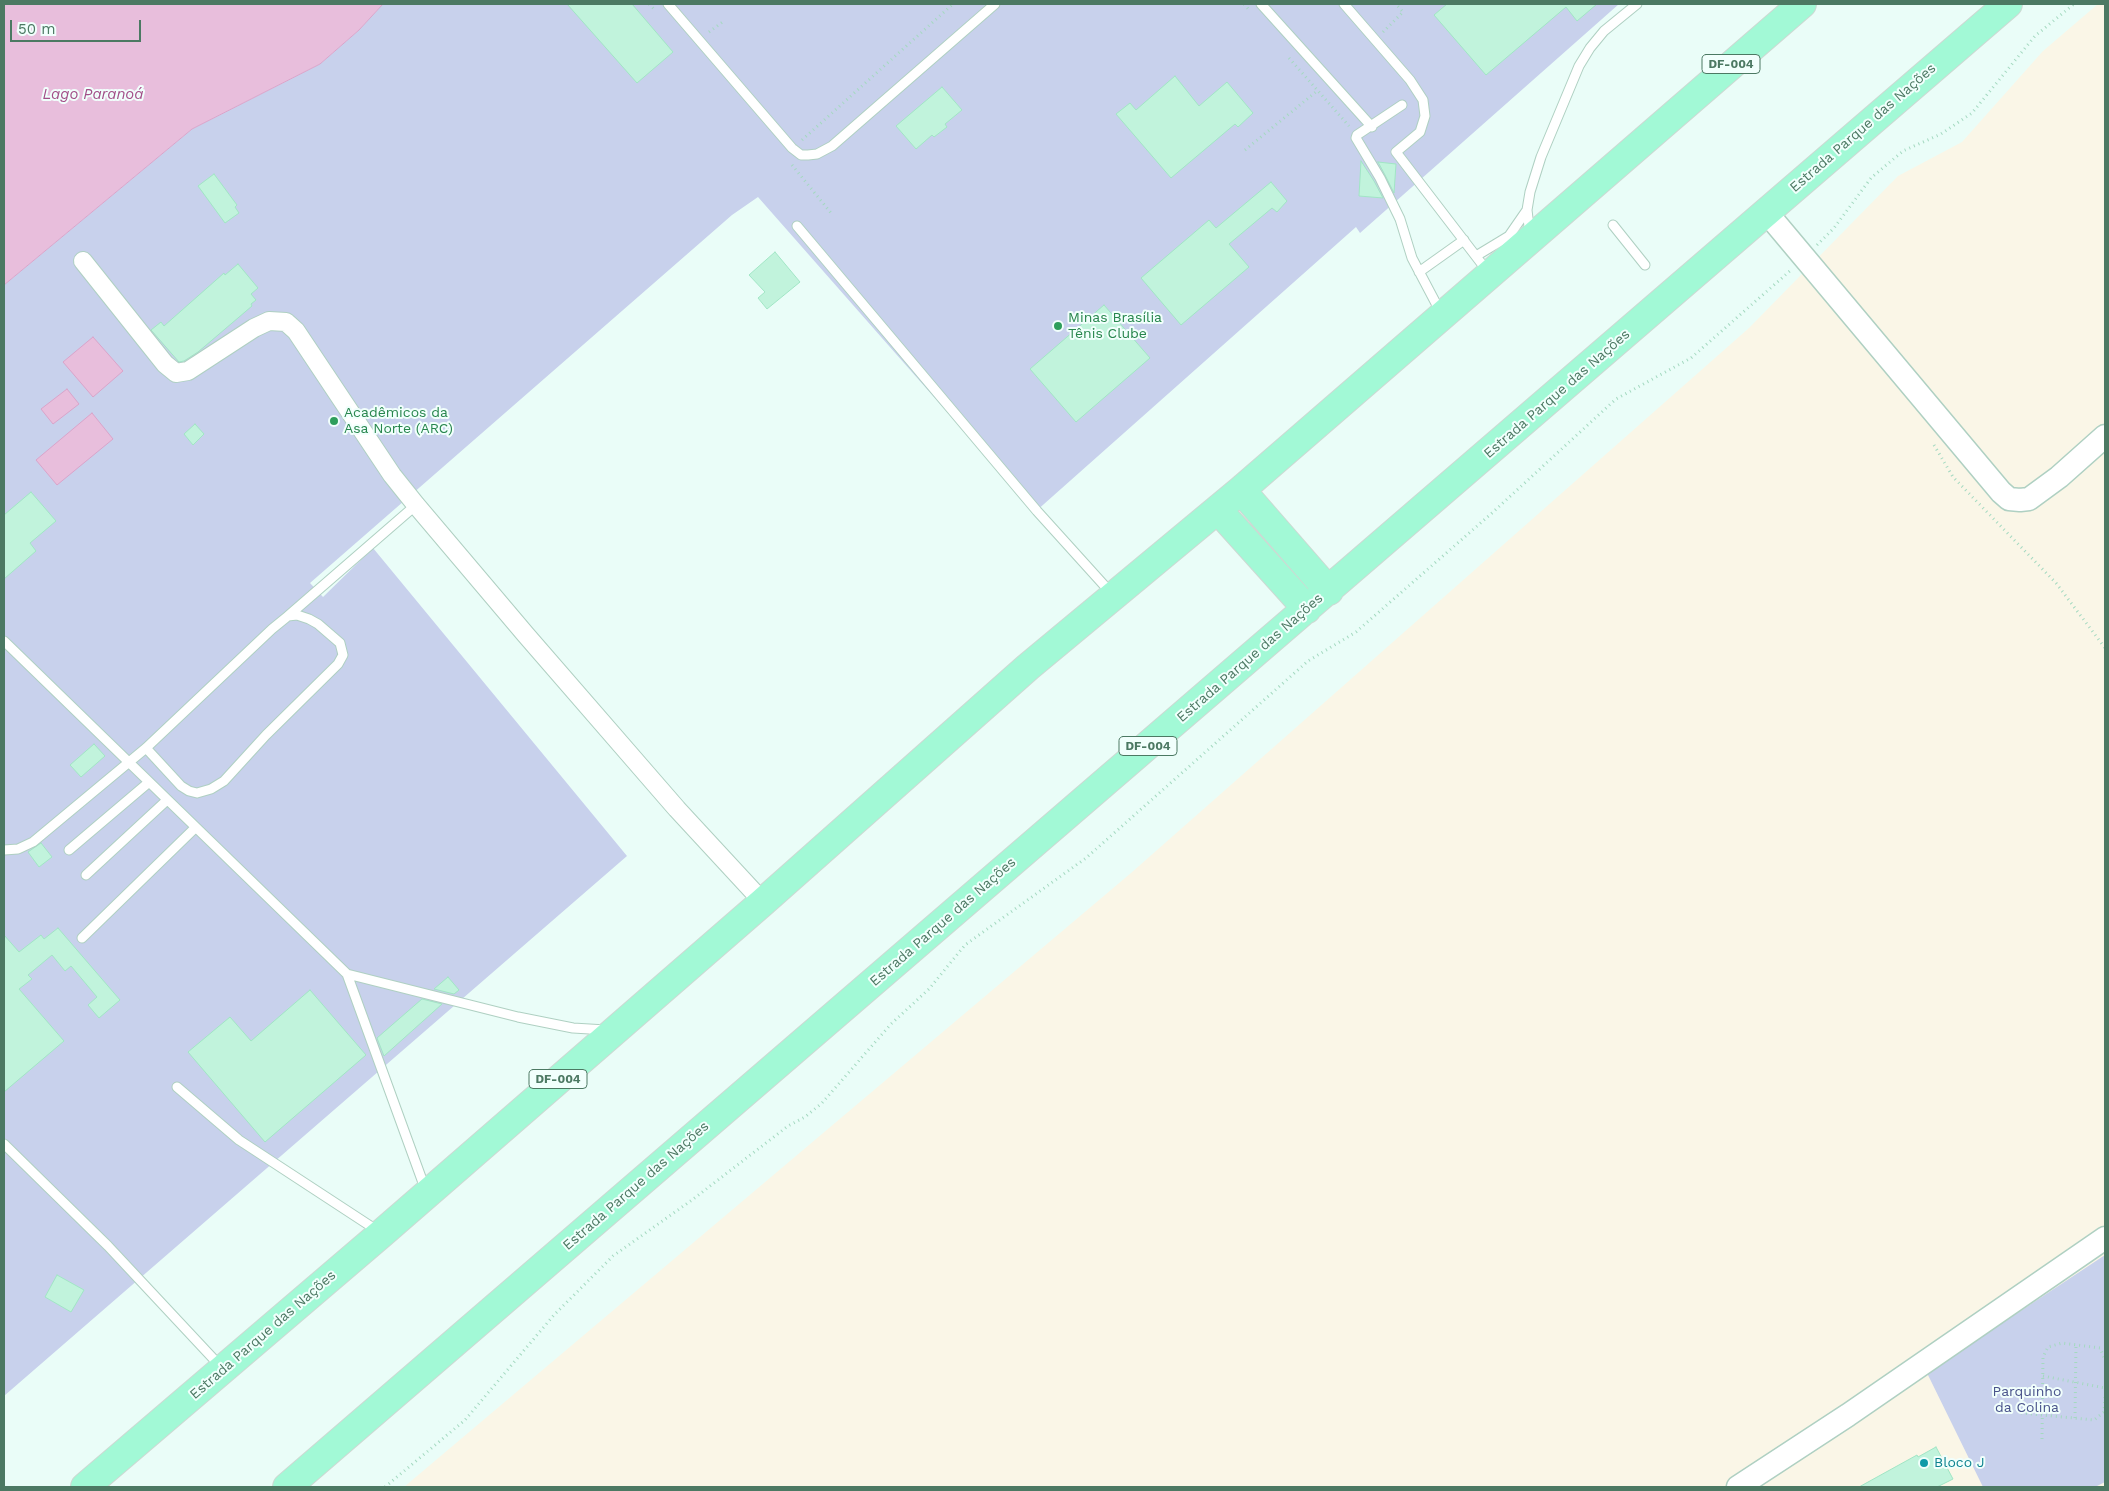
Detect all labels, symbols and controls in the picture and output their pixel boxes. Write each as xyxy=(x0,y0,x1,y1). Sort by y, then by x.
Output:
scale bar xyxy=(12,10,144,42)
text: 50 m xyxy=(18,20,55,38)
road number: DF-004 xyxy=(1702,54,1760,74)
street label: Estrada Parque das Nações xyxy=(1787,60,1939,196)
water label: Lago Paranoá xyxy=(42,86,144,104)
place label: Minas Brasília Tênis Clube xyxy=(1068,310,1162,342)
marker: Minas Brasília Tênis Clube xyxy=(1052,320,1064,332)
street label: Estrada Parque das Nações xyxy=(1481,326,1633,462)
place label: Acadêmicos da Asa Norte (ARC) xyxy=(344,405,453,438)
marker: Acadêmicos da Asa Norte (ARC) xyxy=(328,415,340,427)
street label: Estrada Parque das Nações xyxy=(1174,590,1326,726)
road number: DF-004 xyxy=(1119,736,1177,756)
street label: Estrada Parque das Nações xyxy=(867,854,1019,990)
road number: DF-004 xyxy=(529,1070,587,1088)
street label: Estrada Parque das Nações xyxy=(560,1118,712,1254)
street label: Estrada Parque das Nações xyxy=(187,1267,339,1403)
park label: Parquinho da Colina xyxy=(1993,1384,2061,1416)
place label: Bloco J xyxy=(1934,1455,1985,1471)
marker: Bloco J xyxy=(1918,1457,1930,1469)

